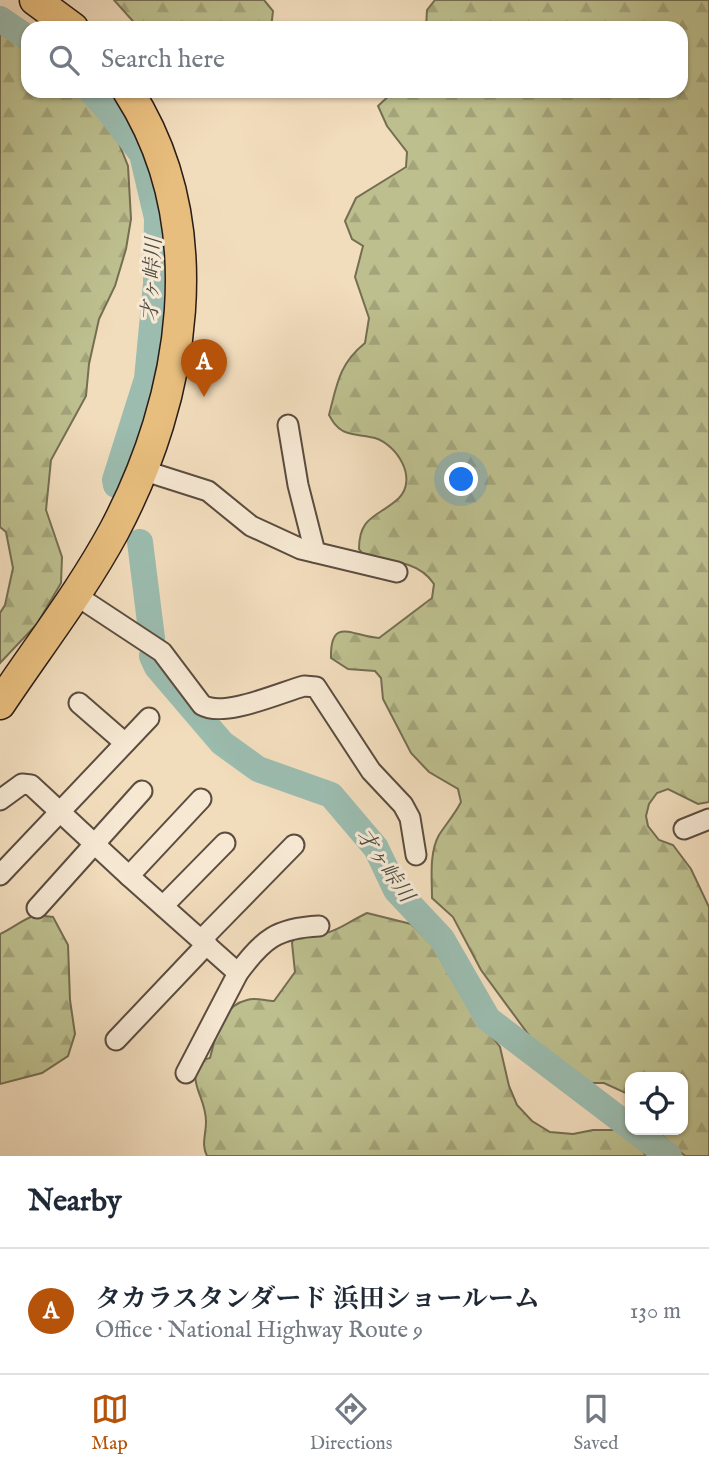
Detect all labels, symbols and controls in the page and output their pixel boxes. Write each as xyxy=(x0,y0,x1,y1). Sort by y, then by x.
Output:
search box xyxy=(21,21,688,98)
icon: search xyxy=(45,41,83,79)
text: Search here xyxy=(101,43,225,76)
water label: 才ヶ峠川 xyxy=(137,235,169,323)
pin: A xyxy=(181,339,227,397)
your location xyxy=(444,462,478,496)
water label: 才ヶ峠川 xyxy=(349,824,420,910)
map controls xyxy=(625,1072,688,1135)
button: locate xyxy=(625,1072,688,1135)
text: Nearby xyxy=(28,1183,121,1221)
text: タカラスタンダード 浜田ショールーム xyxy=(95,1283,540,1316)
text: A xyxy=(43,1297,59,1326)
text: 130 m xyxy=(630,1297,681,1326)
text: Office · National Highway Route 9 xyxy=(95,1316,423,1345)
tab: Map xyxy=(91,1390,129,1456)
tab: Directions xyxy=(310,1390,392,1456)
tab: Saved xyxy=(573,1390,618,1456)

